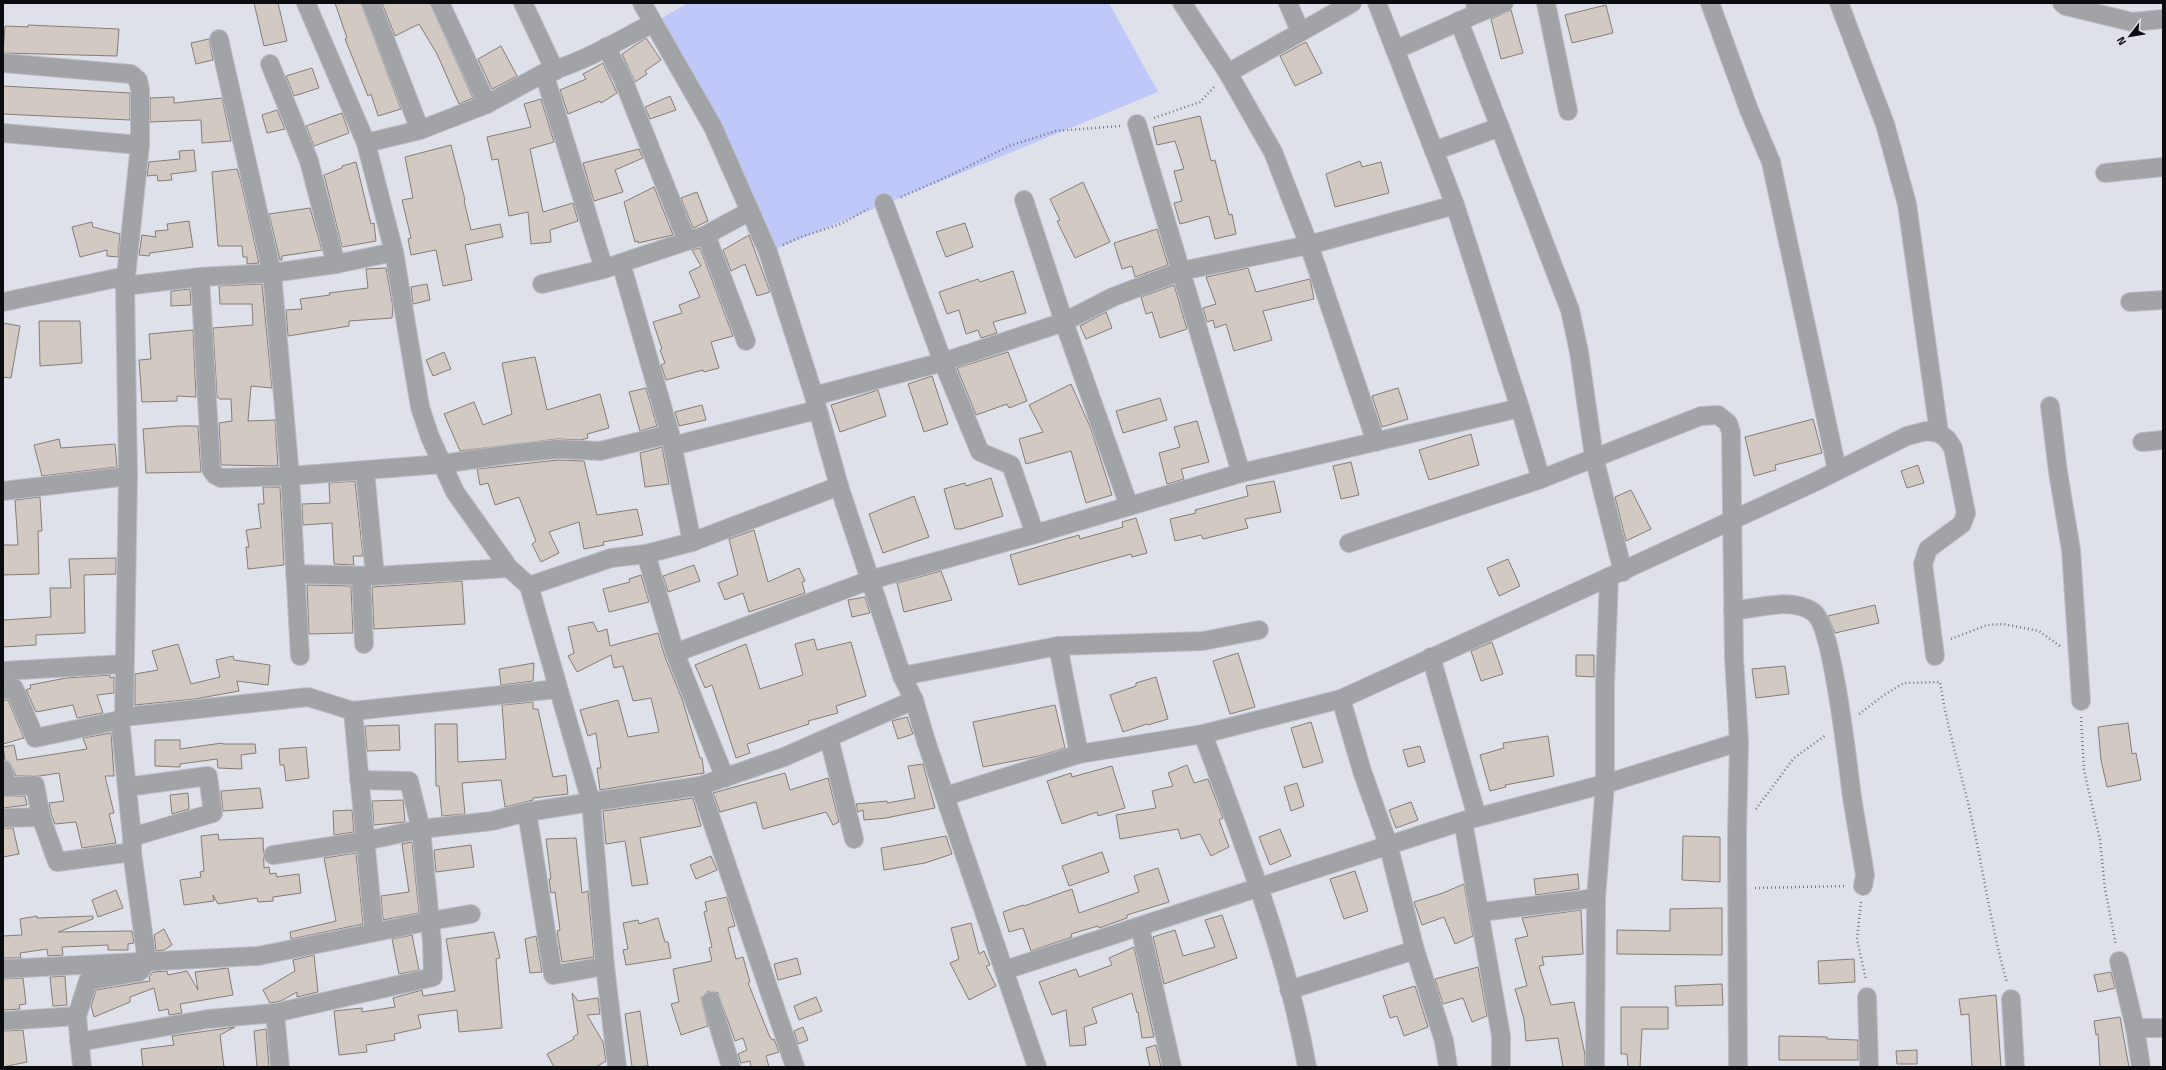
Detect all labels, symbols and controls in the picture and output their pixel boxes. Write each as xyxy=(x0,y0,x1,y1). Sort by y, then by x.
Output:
north arrow xyxy=(2110,16,2150,56)
text: N xyxy=(2113,34,2130,49)

